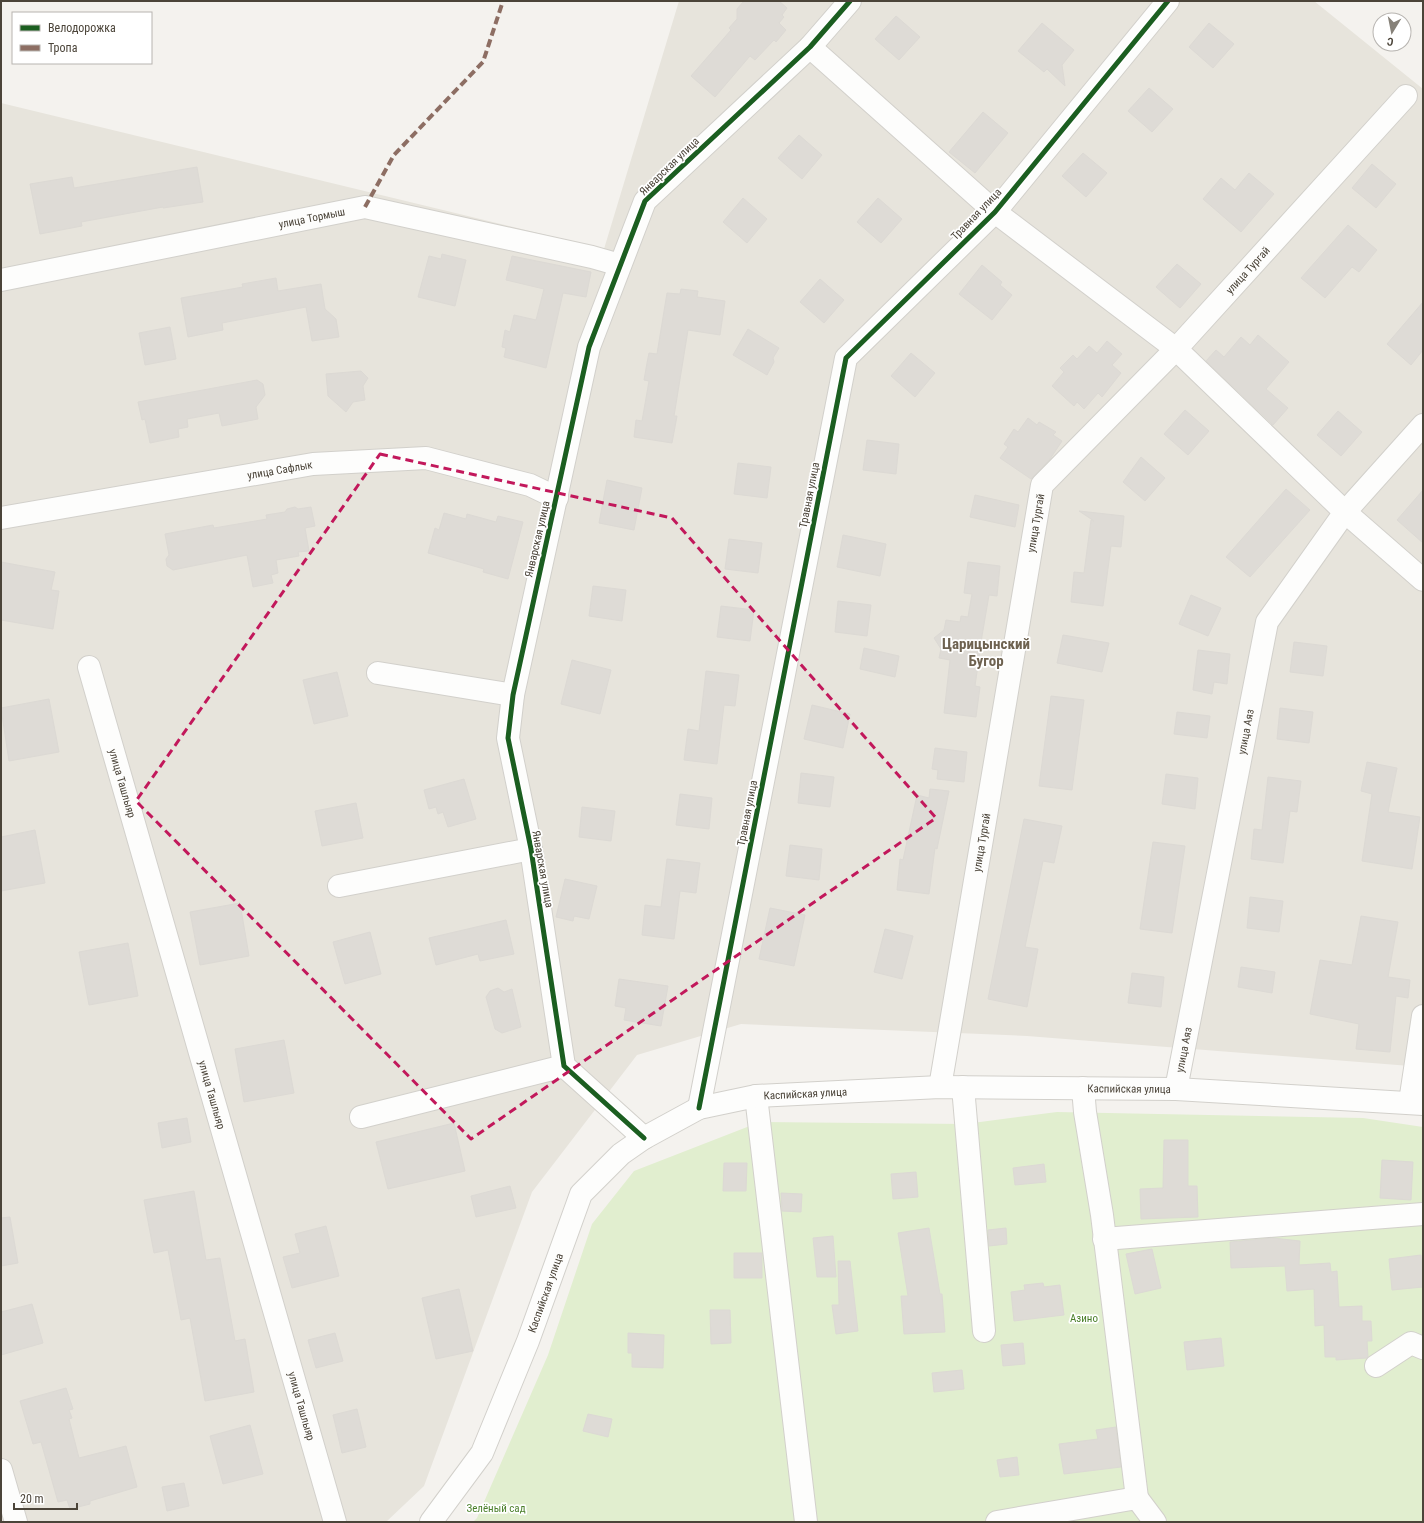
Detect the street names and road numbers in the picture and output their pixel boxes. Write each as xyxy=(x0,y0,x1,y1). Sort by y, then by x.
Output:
street label: Январская улица xyxy=(637,135,702,198)
street label: Травная улица xyxy=(949,186,1004,243)
street label: улица Тормыш xyxy=(278,205,346,231)
street label: улица Тургай xyxy=(1223,244,1273,297)
street label: улица Сафлык xyxy=(246,458,314,482)
street label: Травная улица xyxy=(797,461,822,529)
street label: улица Тургай xyxy=(1025,493,1047,553)
street label: Январская улица xyxy=(522,500,553,579)
street label: улица Аяз xyxy=(1235,708,1257,756)
street label: улица Ташлыяр xyxy=(106,748,138,819)
street label: Травная улица xyxy=(735,779,760,847)
street label: улица Тургай xyxy=(971,812,993,873)
street label: Январская улица xyxy=(529,829,556,909)
street label: улица Аяз xyxy=(1173,1026,1195,1074)
street label: улица Ташлыяр xyxy=(196,1059,228,1131)
street label: Каспийская улица xyxy=(1087,1082,1171,1096)
street label: Каспийская улица xyxy=(763,1086,847,1103)
street label: Каспийская улица xyxy=(526,1252,566,1335)
street label: улица Ташлыяр xyxy=(285,1370,317,1442)

